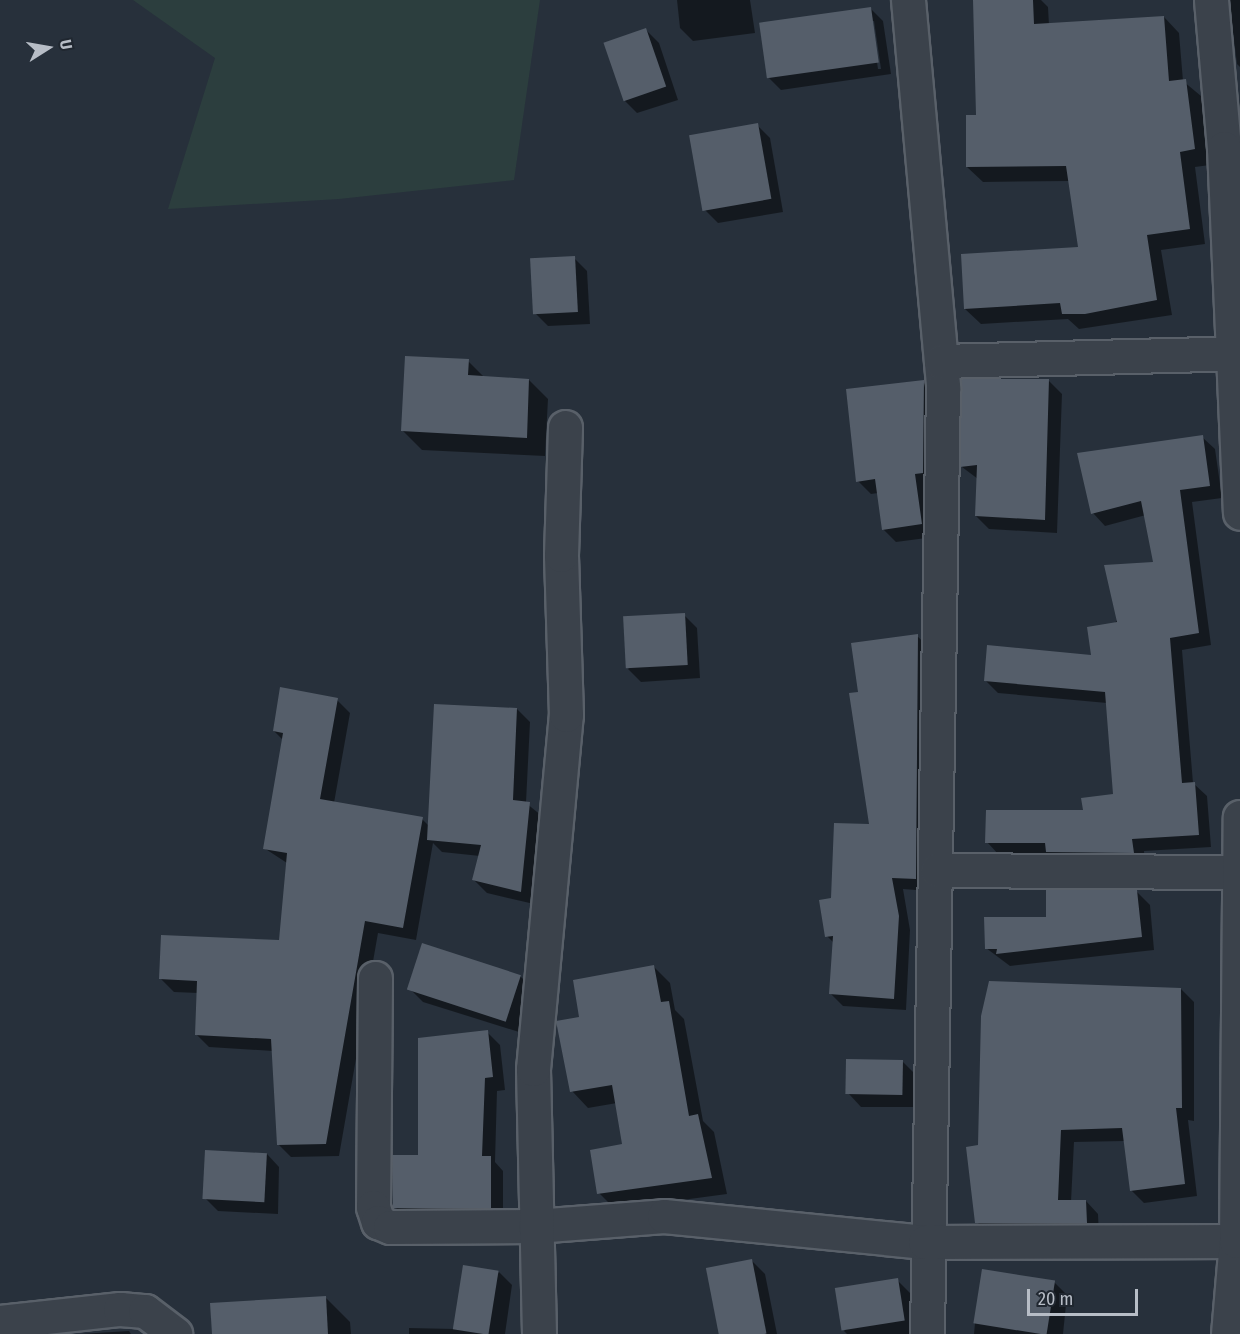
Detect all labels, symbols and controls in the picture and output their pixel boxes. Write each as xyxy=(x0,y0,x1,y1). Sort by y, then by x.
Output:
north arrow xyxy=(18,18,78,78)
text: U xyxy=(56,38,76,51)
scale bar xyxy=(1030,1277,1141,1315)
text: 20 m xyxy=(1038,1288,1073,1310)

